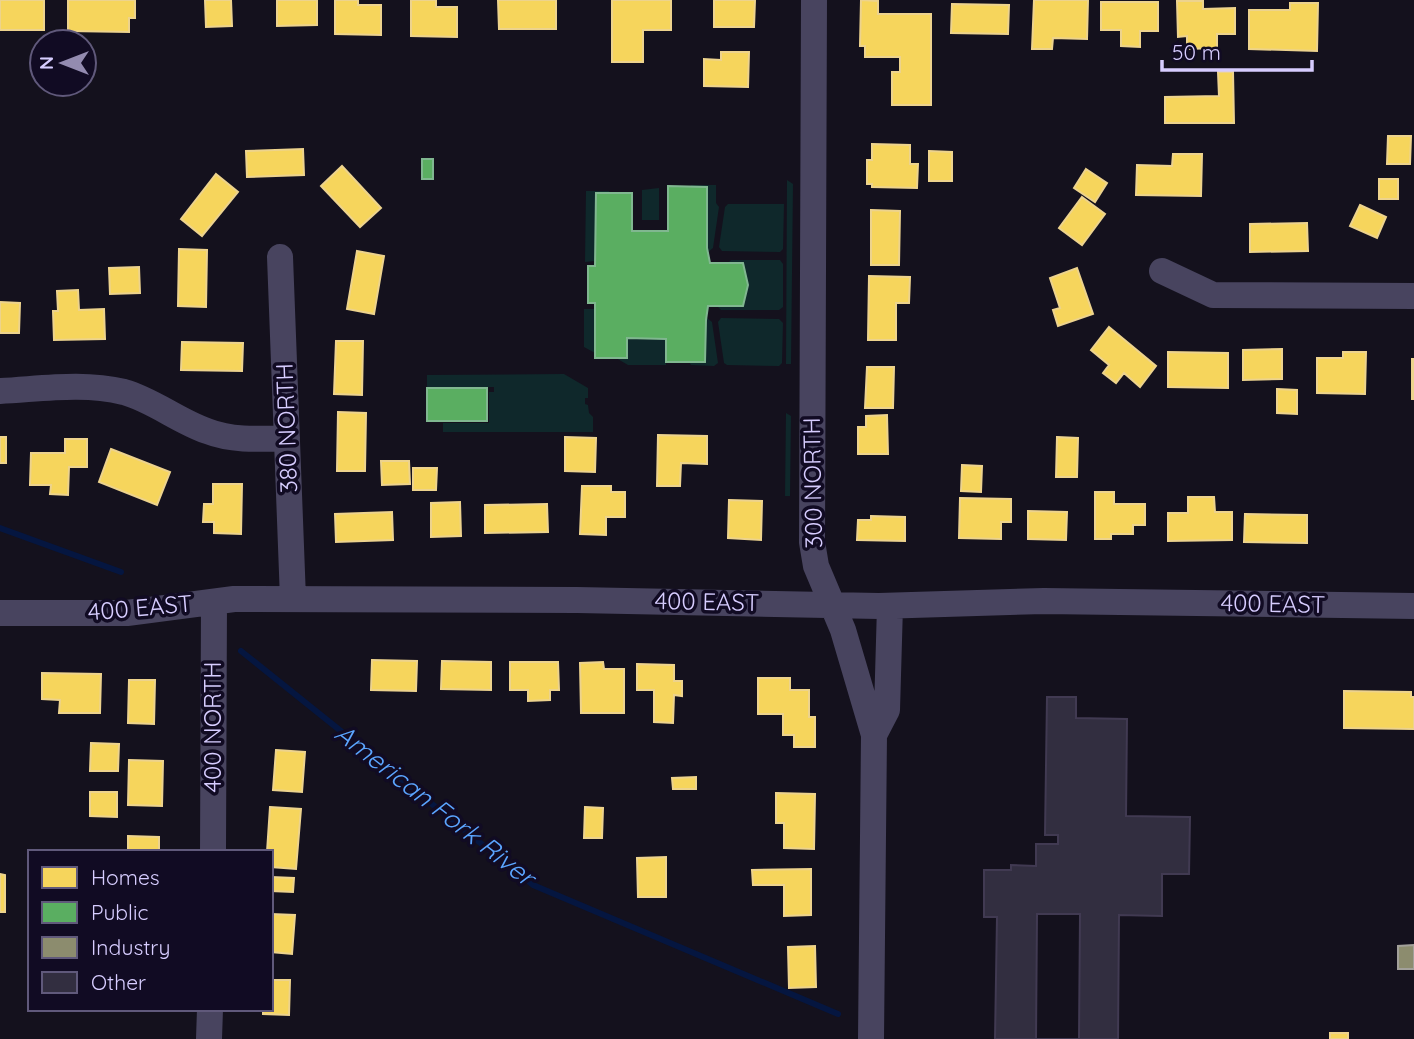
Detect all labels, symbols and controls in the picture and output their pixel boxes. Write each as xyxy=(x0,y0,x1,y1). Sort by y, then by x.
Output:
north arrow xyxy=(28,28,98,98)
scale bar xyxy=(1162,28,1312,72)
text: 50 m xyxy=(1172,39,1221,65)
text: N xyxy=(34,56,58,70)
street label: 380 NORTH xyxy=(269,363,303,493)
street label: 300 NORTH xyxy=(796,417,828,549)
street label: 400 EAST xyxy=(654,585,760,617)
street label: 400 EAST xyxy=(86,587,193,627)
street label: 400 EAST xyxy=(1220,587,1326,619)
street label: 400 NORTH xyxy=(197,661,227,793)
water label: American Fork River xyxy=(329,716,544,895)
legend xyxy=(28,850,273,1011)
text: Homes xyxy=(91,864,160,890)
text: Public xyxy=(91,899,148,925)
text: Industry xyxy=(91,934,170,960)
text: Other xyxy=(91,969,146,995)

